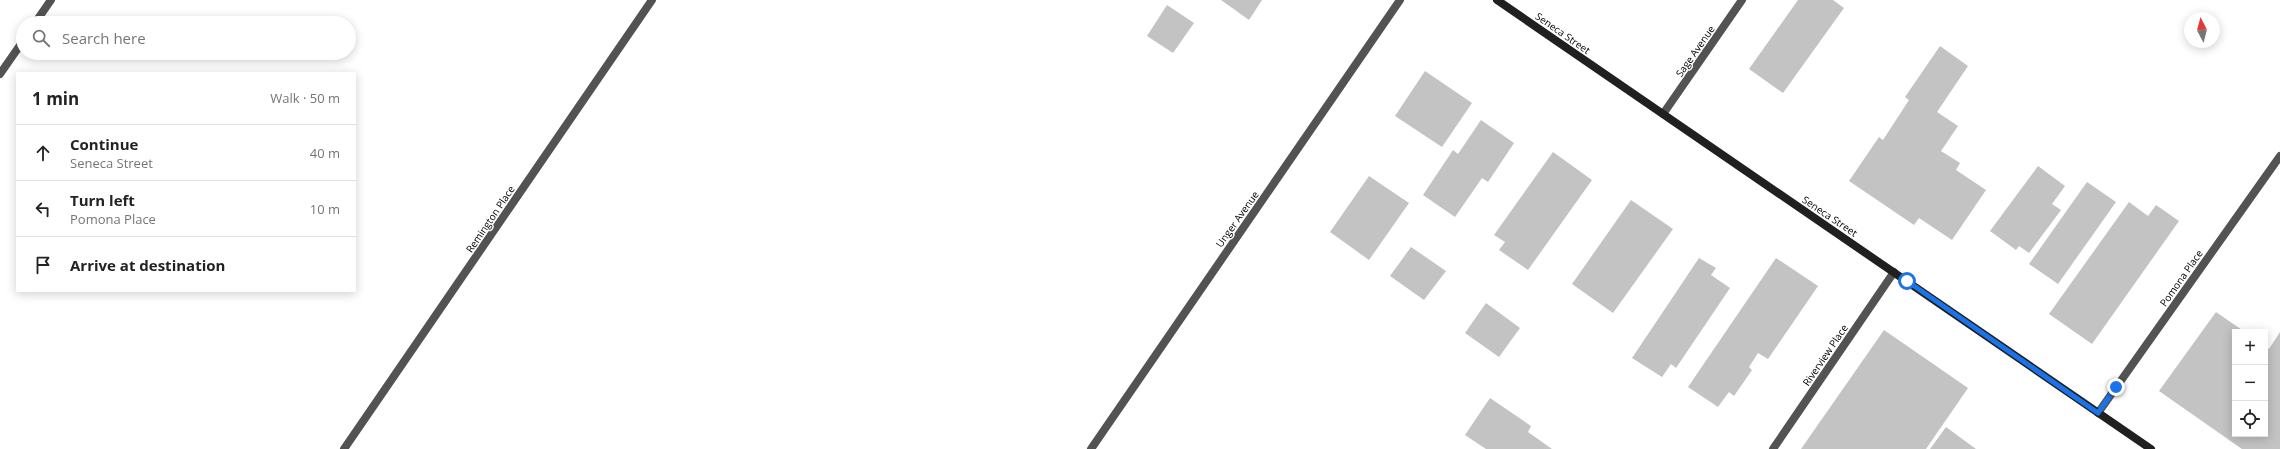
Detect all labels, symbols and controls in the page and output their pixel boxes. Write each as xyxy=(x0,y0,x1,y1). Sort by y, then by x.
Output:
street label: Seneca Street xyxy=(1533,9,1593,57)
north arrow xyxy=(2184,12,2220,48)
search box xyxy=(16,16,356,60)
street label: Sage Avenue xyxy=(1672,22,1718,79)
icon: search xyxy=(30,27,52,49)
text: Search here xyxy=(62,28,146,48)
text: 1 min xyxy=(32,87,79,110)
text: Walk · 50 m xyxy=(270,89,340,107)
text: Continue xyxy=(70,134,138,154)
icon: ahead xyxy=(32,142,54,164)
text: 40 m xyxy=(310,144,340,162)
text: Seneca Street xyxy=(70,154,153,172)
street label: Remington Place xyxy=(462,182,518,255)
street label: Unger Avenue xyxy=(1212,188,1262,250)
text: Turn left xyxy=(70,190,135,210)
street label: Seneca Street xyxy=(1800,192,1861,240)
icon: left xyxy=(32,198,54,220)
text: 10 m xyxy=(310,200,340,218)
text: Pomona Place xyxy=(70,210,156,228)
street label: Pomona Place xyxy=(2156,247,2206,309)
icon: arrive xyxy=(32,254,54,276)
text: Arrive at destination xyxy=(70,255,225,275)
route start xyxy=(1898,272,1916,290)
street label: Riverview Place xyxy=(1799,321,1851,389)
map controls xyxy=(2232,329,2268,437)
button: + xyxy=(2232,329,2268,365)
button: − xyxy=(2232,365,2268,401)
route end xyxy=(2107,378,2125,396)
button: locate xyxy=(2232,401,2268,437)

